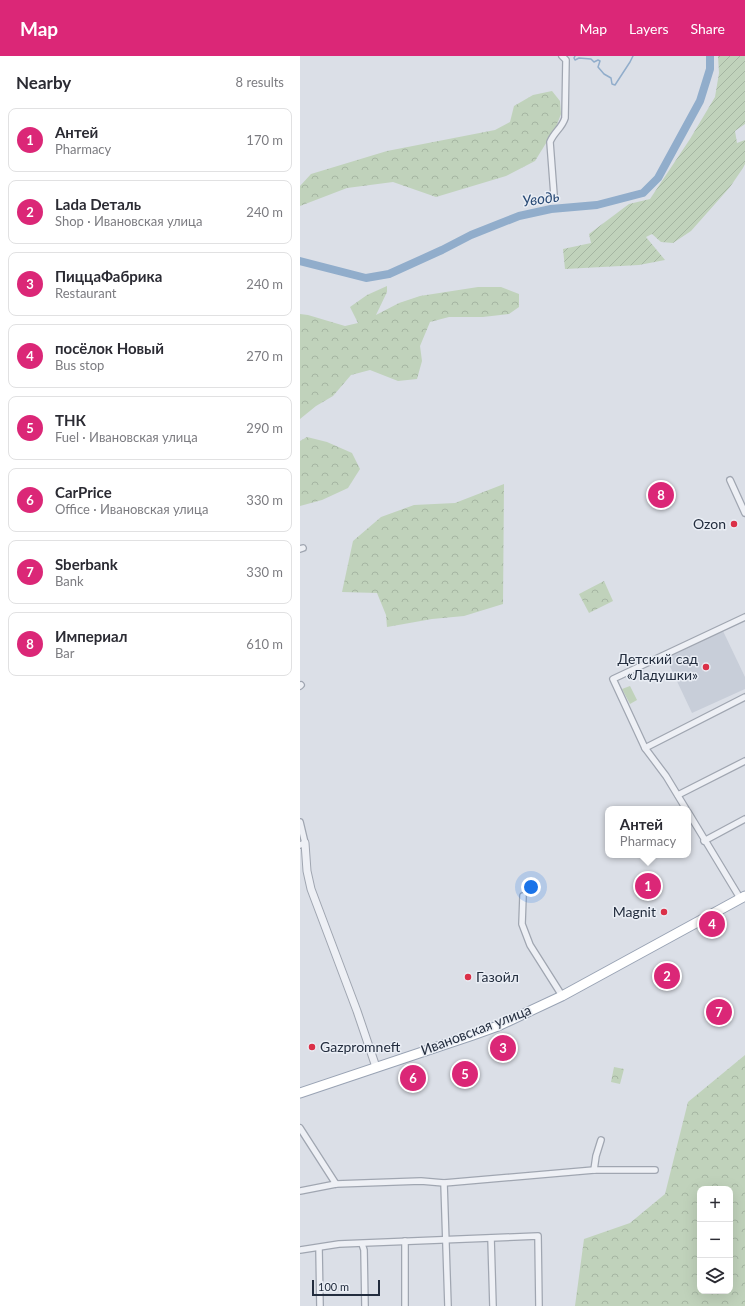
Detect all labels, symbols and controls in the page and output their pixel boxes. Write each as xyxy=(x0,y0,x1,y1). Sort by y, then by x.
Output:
text: Map xyxy=(20,17,58,40)
text: Map xyxy=(579,20,607,37)
text: Layers xyxy=(629,20,669,37)
text: Share xyxy=(691,20,725,37)
text: Nearby xyxy=(16,72,71,93)
text: 8 results xyxy=(236,74,284,90)
text: Антей xyxy=(55,123,98,141)
text: 1 xyxy=(26,132,34,148)
text: 170 m xyxy=(246,132,283,148)
text: Pharmacy xyxy=(55,141,111,157)
water label: Уводь xyxy=(521,186,561,210)
text: Lada Dеталь xyxy=(55,195,141,213)
text: 2 xyxy=(26,204,34,220)
text: 240 m xyxy=(246,204,283,220)
text: Shop · Ивановская улица xyxy=(55,213,202,229)
text: ПиццаФабрика xyxy=(55,267,162,285)
text: 3 xyxy=(26,276,34,292)
text: 240 m xyxy=(246,276,283,292)
text: Restaurant xyxy=(55,285,117,301)
text: посёлок Новый xyxy=(55,339,164,357)
text: 4 xyxy=(26,348,34,364)
text: 270 m xyxy=(246,348,283,364)
text: Bus stop xyxy=(55,357,104,373)
text: ТНК xyxy=(55,411,86,429)
text: 5 xyxy=(26,420,34,436)
text: 290 m xyxy=(246,420,283,436)
text: Fuel · Ивановская улица xyxy=(55,429,198,445)
pin: 8 xyxy=(648,480,674,510)
text: CarPrice xyxy=(55,483,112,501)
text: 6 xyxy=(26,492,34,508)
text: 330 m xyxy=(246,492,283,508)
text: Office · Ивановская улица xyxy=(55,501,208,517)
place label: Ozon xyxy=(693,515,726,532)
marker: Ozon xyxy=(729,519,739,529)
text: Sberbank xyxy=(55,555,118,573)
text: 7 xyxy=(26,564,34,580)
text: 330 m xyxy=(246,564,283,580)
text: Bank xyxy=(55,573,84,589)
text: Империал xyxy=(55,627,128,645)
text: 8 xyxy=(26,636,34,652)
text: 610 m xyxy=(246,636,283,652)
text: Bar xyxy=(55,645,75,661)
place label: Детский сад «Ладушки» xyxy=(617,650,698,683)
marker: Детский сад «Ладушки» xyxy=(701,662,711,672)
popup xyxy=(605,806,691,858)
text: Антей xyxy=(620,815,663,833)
text: Pharmacy xyxy=(620,833,676,849)
pin: 1 xyxy=(635,871,661,901)
your location xyxy=(521,877,541,897)
place label: Magnit xyxy=(613,903,656,920)
marker: Magnit xyxy=(659,907,669,917)
pin: 4 xyxy=(699,909,725,939)
pin: 2 xyxy=(654,961,680,991)
place label: Газойл xyxy=(476,968,519,985)
marker: Газойл xyxy=(463,972,473,982)
pin: 7 xyxy=(706,997,732,1027)
street label: Ивановская улица xyxy=(418,1001,533,1058)
pin: 3 xyxy=(490,1033,516,1063)
place label: Gazpromneft xyxy=(320,1038,401,1055)
marker: Gazpromneft xyxy=(307,1042,317,1052)
pin: 5 xyxy=(452,1059,478,1089)
pin: 6 xyxy=(400,1063,426,1093)
map controls xyxy=(697,1186,733,1294)
button: + xyxy=(697,1186,733,1222)
button: − xyxy=(697,1222,733,1258)
button: layers xyxy=(697,1258,733,1294)
scale bar xyxy=(312,1278,380,1297)
text: 100 m xyxy=(318,1280,349,1293)

